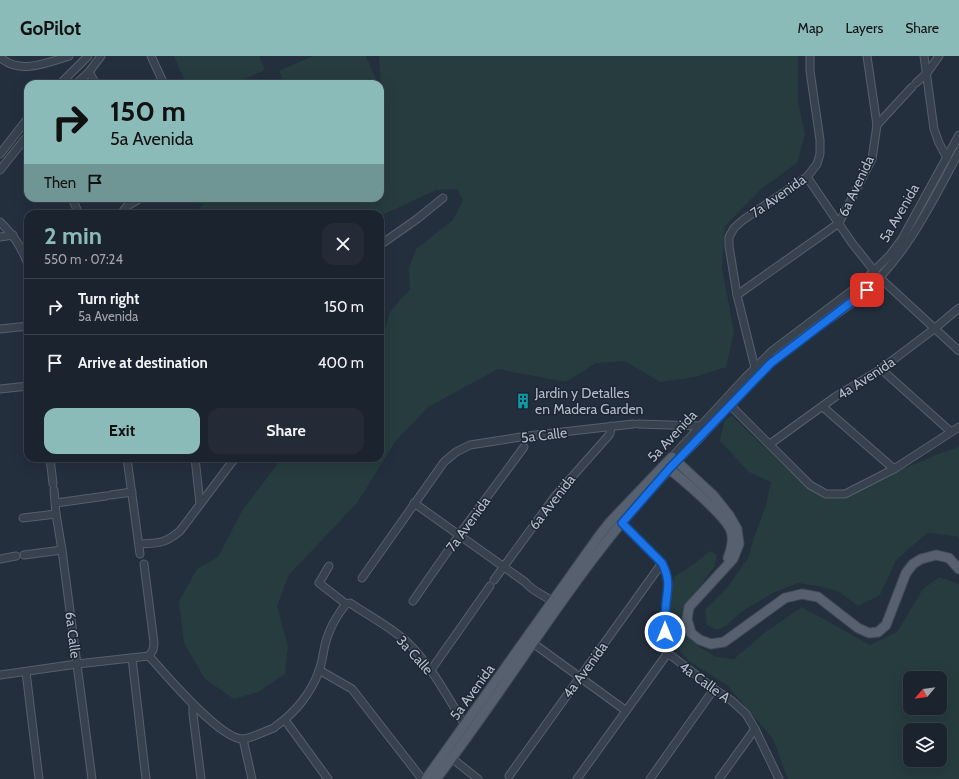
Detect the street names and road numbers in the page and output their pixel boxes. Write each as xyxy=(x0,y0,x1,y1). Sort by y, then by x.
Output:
street label: 6a Avenida xyxy=(834,152,878,219)
street label: 7a Avenida xyxy=(747,170,810,222)
street label: 5a Avenida xyxy=(875,180,923,246)
street label: 4a Avenida xyxy=(834,353,899,403)
street label: 5a Avenida xyxy=(643,406,701,466)
street label: 5a Calle xyxy=(520,423,568,447)
street label: 6a Avenida xyxy=(525,471,579,533)
street label: 7a Avenida xyxy=(442,493,494,555)
street label: 6a Calle xyxy=(61,611,85,659)
street label: 3a Calle xyxy=(393,632,437,678)
street label: 4a Avenida xyxy=(559,638,612,702)
street label: 4a Calle A xyxy=(676,657,734,707)
street label: 5a Avenida xyxy=(446,660,498,724)

